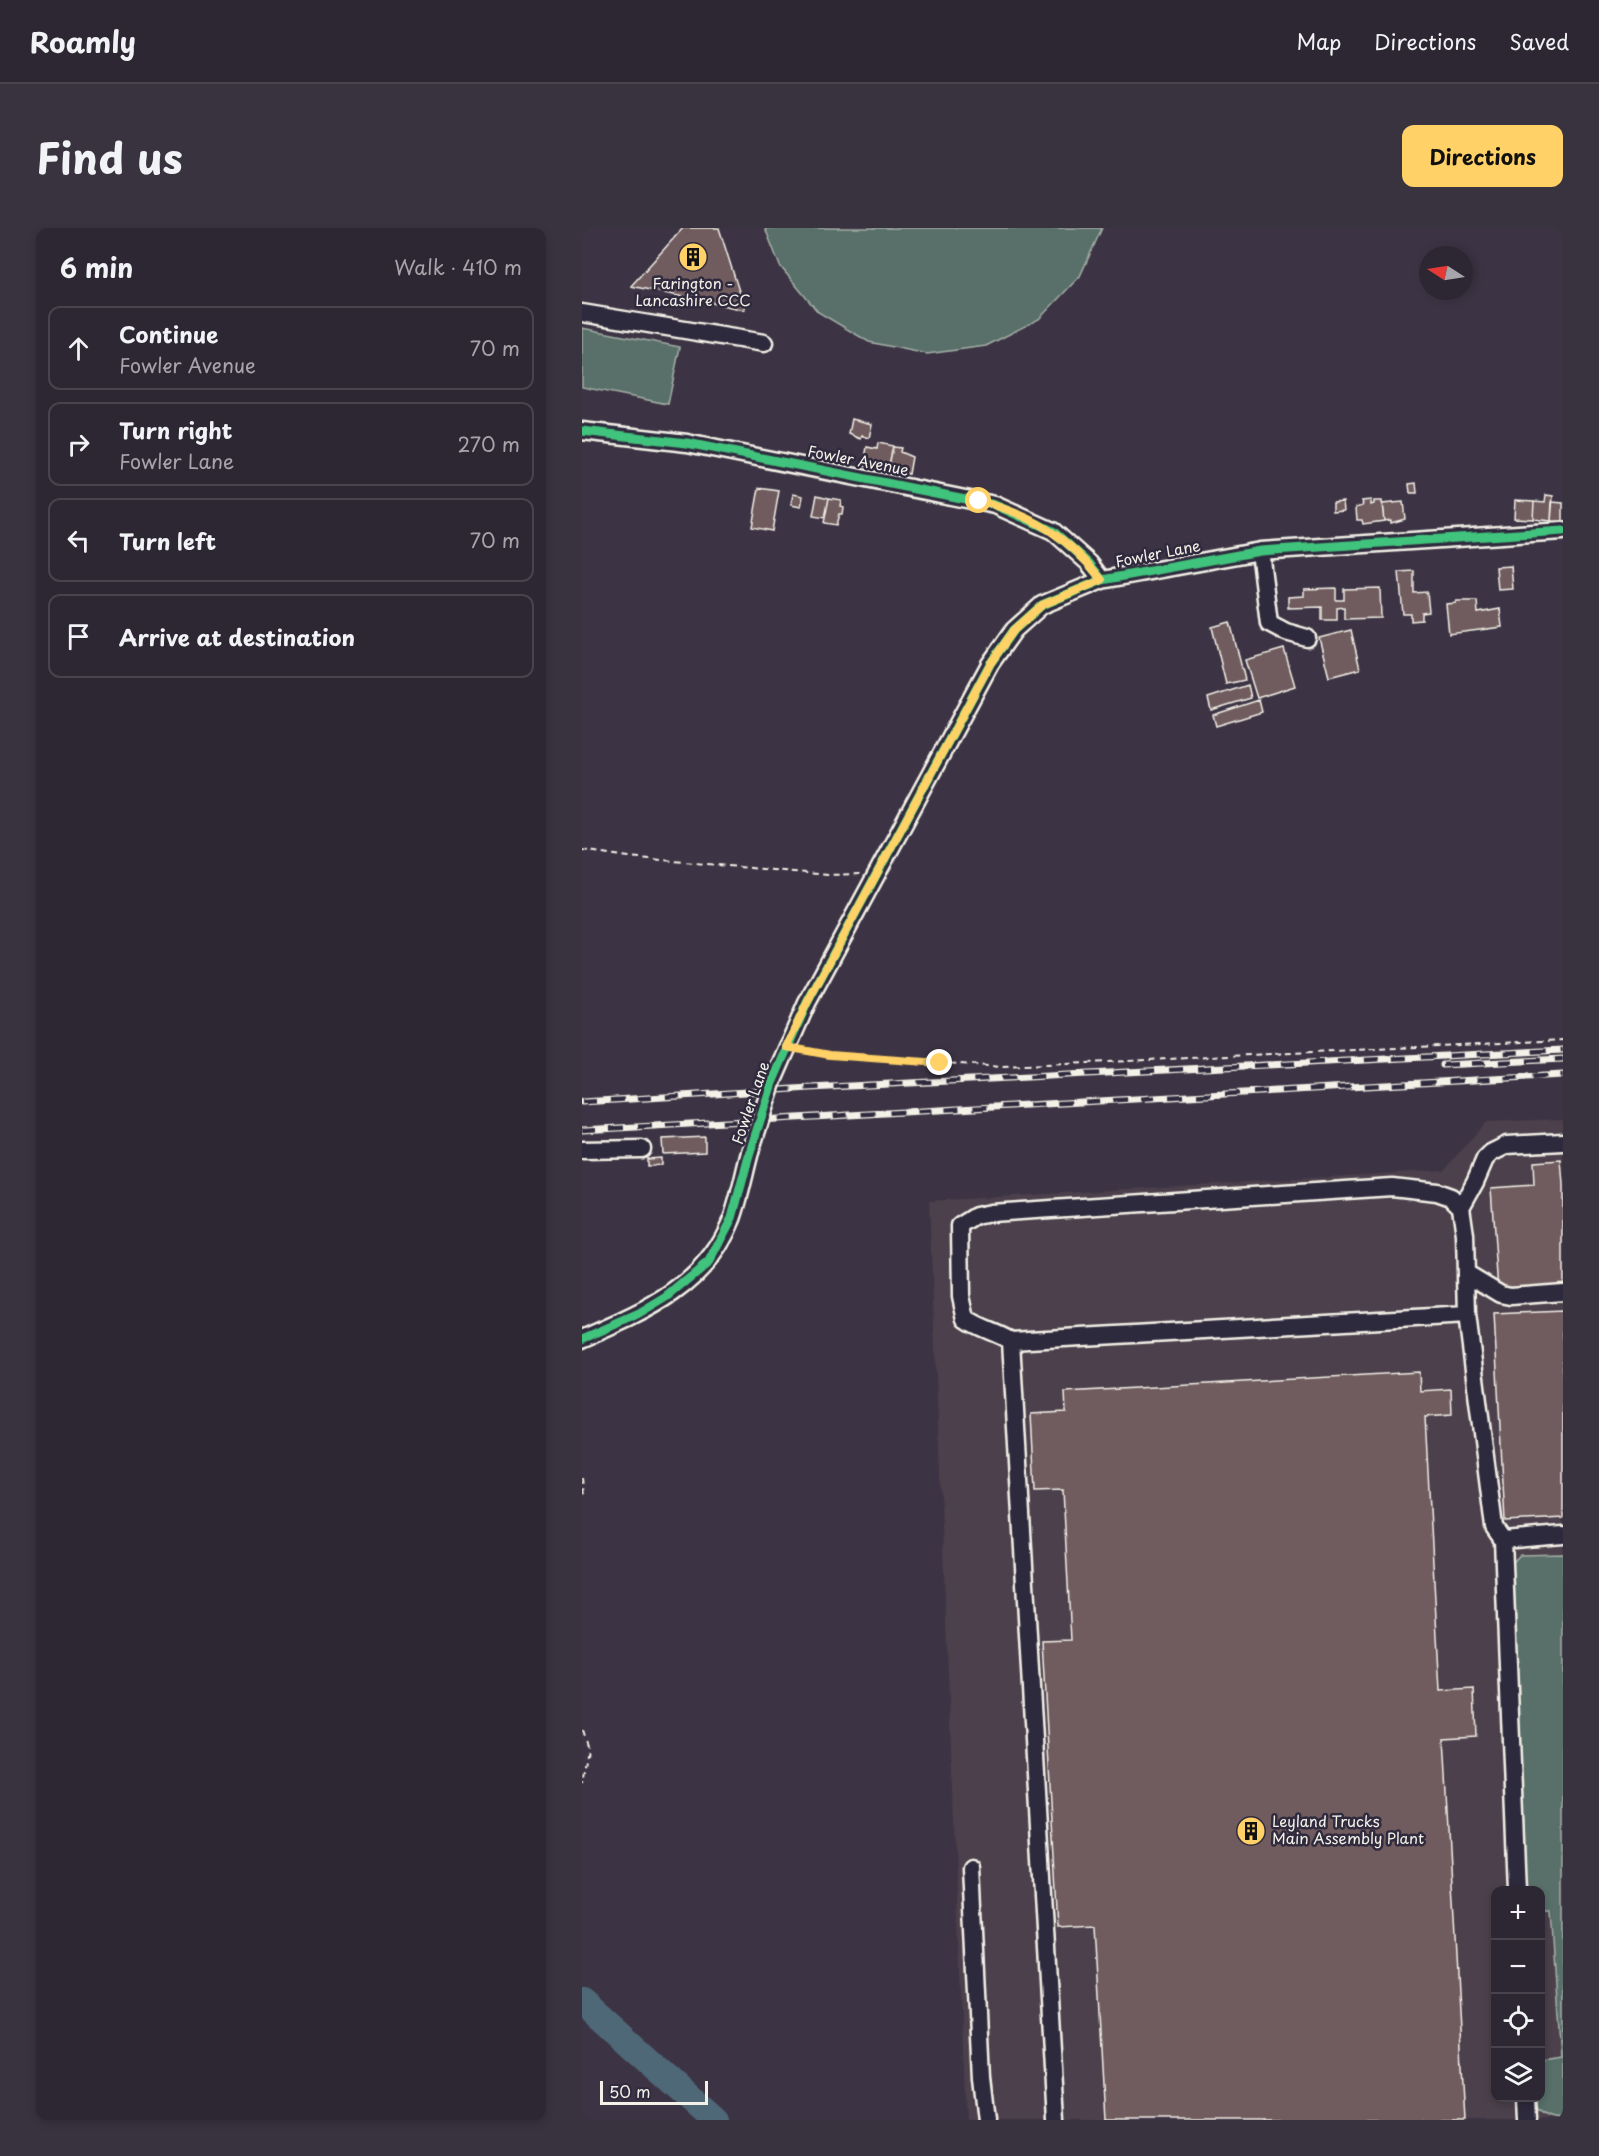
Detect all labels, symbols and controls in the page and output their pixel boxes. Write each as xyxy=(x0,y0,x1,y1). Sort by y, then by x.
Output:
text: Roamly xyxy=(30,20,136,63)
text: Map xyxy=(1296,25,1341,57)
text: Directions xyxy=(1374,25,1476,57)
text: Saved xyxy=(1509,25,1569,57)
text: Find us xyxy=(36,125,183,188)
button: Directions xyxy=(1402,125,1563,187)
building icon: Farington - Lancashire CCC xyxy=(677,241,709,273)
north arrow xyxy=(1419,246,1473,300)
text: 6 min xyxy=(60,248,133,287)
text: Walk · 410 m xyxy=(394,252,522,282)
place label: Farington - Lancashire CCC xyxy=(635,271,751,311)
text: Continue xyxy=(119,317,218,350)
icon: ahead xyxy=(62,332,95,365)
text: 70 m xyxy=(470,333,520,363)
text: Fowler Avenue xyxy=(119,350,256,380)
text: Turn right xyxy=(119,413,232,446)
icon: right xyxy=(62,428,95,461)
text: 270 m xyxy=(457,429,520,459)
street label: Fowler Avenue xyxy=(806,438,911,481)
text: Fowler Lane xyxy=(119,446,234,476)
route start xyxy=(965,487,991,513)
icon: left xyxy=(62,524,95,557)
text: Turn left xyxy=(119,524,216,557)
text: 70 m xyxy=(470,525,520,555)
street label: Fowler Lane xyxy=(1113,533,1202,572)
icon: arrive xyxy=(62,620,95,653)
text: Arrive at destination xyxy=(119,620,355,653)
route end xyxy=(926,1049,952,1075)
street label: Fowler Lane xyxy=(725,1058,775,1147)
place label: Leyland Trucks Main Assembly Plant xyxy=(1272,1809,1424,1849)
building icon: Leyland Trucks Main Assembly Plant xyxy=(1235,1815,1267,1847)
map controls xyxy=(1491,1886,1545,2102)
button: + xyxy=(1491,1886,1545,1940)
button: − xyxy=(1491,1940,1545,1994)
button: locate xyxy=(1491,1994,1545,2048)
button: layers xyxy=(1491,2048,1545,2102)
scale bar xyxy=(600,2078,708,2106)
text: 50 m xyxy=(609,2079,650,2103)

